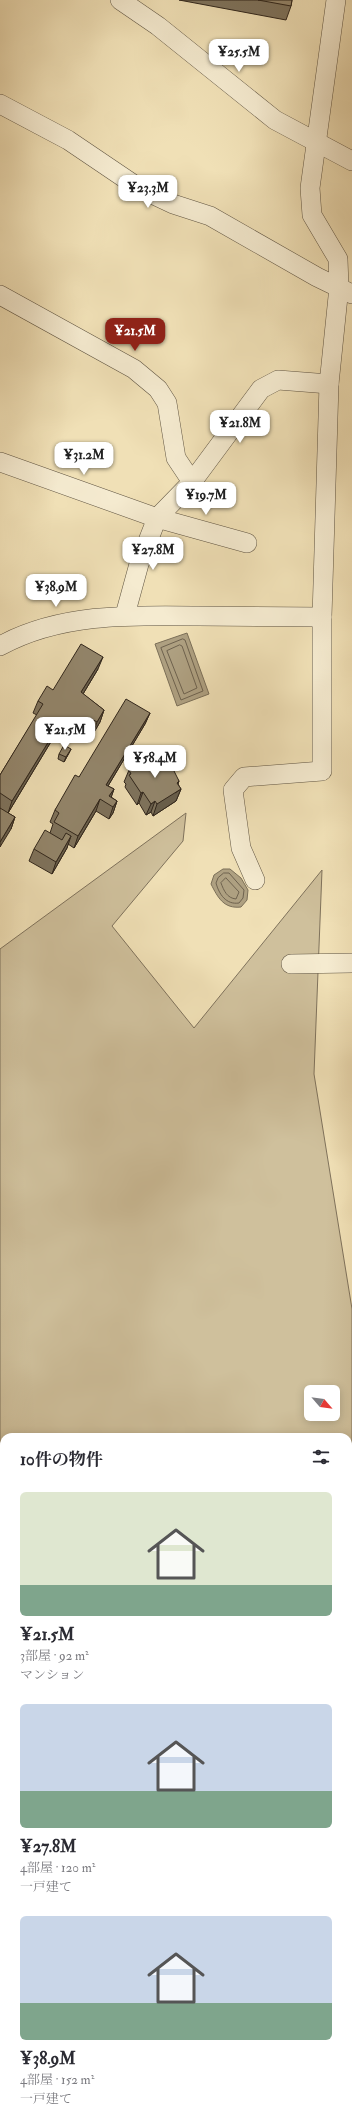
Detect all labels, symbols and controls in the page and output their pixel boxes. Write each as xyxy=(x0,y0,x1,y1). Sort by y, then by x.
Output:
pin: ¥25.5M xyxy=(206,39,272,73)
text: ¥25.5M xyxy=(218,44,260,60)
pin: ¥23.3M xyxy=(115,175,181,209)
text: ¥23.3M xyxy=(127,180,169,196)
pin: ¥21.5M xyxy=(102,318,168,352)
text: ¥21.5M xyxy=(114,323,156,339)
pin: ¥21.8M xyxy=(207,410,273,444)
text: ¥21.8M xyxy=(219,415,261,431)
pin: ¥31.2M xyxy=(51,442,117,476)
text: ¥31.2M xyxy=(63,447,105,463)
pin: ¥19.7M xyxy=(173,482,239,516)
text: ¥19.7M xyxy=(185,487,227,503)
pin: ¥27.8M xyxy=(120,537,186,571)
text: ¥27.8M xyxy=(131,542,175,558)
pin: ¥38.9M xyxy=(23,574,89,608)
text: ¥38.9M xyxy=(35,579,77,595)
pin: ¥21.5M xyxy=(32,717,98,751)
text: ¥21.5M xyxy=(44,722,86,738)
pin: ¥58.4M xyxy=(122,745,188,779)
text: ¥58.4M xyxy=(133,750,177,766)
north arrow xyxy=(304,1385,340,1421)
map controls xyxy=(304,1385,340,1421)
icon: filters xyxy=(310,1446,332,1468)
text: 10件の物件 xyxy=(20,1449,103,1470)
icon: home xyxy=(140,1518,212,1590)
text: ¥21.5M xyxy=(20,1624,74,1645)
text: 3部屋 · 92 m² xyxy=(20,1648,89,1664)
text: マンション xyxy=(20,1667,84,1683)
icon: home xyxy=(140,1730,212,1802)
text: ¥27.8M xyxy=(20,1836,77,1857)
text: 4部屋 · 120 m² xyxy=(20,1860,95,1876)
text: 一戸建て xyxy=(20,1879,72,1895)
icon: home xyxy=(140,1942,212,2014)
text: ¥38.9M xyxy=(20,2048,76,2069)
text: 4部屋 · 152 m² xyxy=(20,2072,94,2088)
text: 一戸建て xyxy=(20,2091,72,2107)

